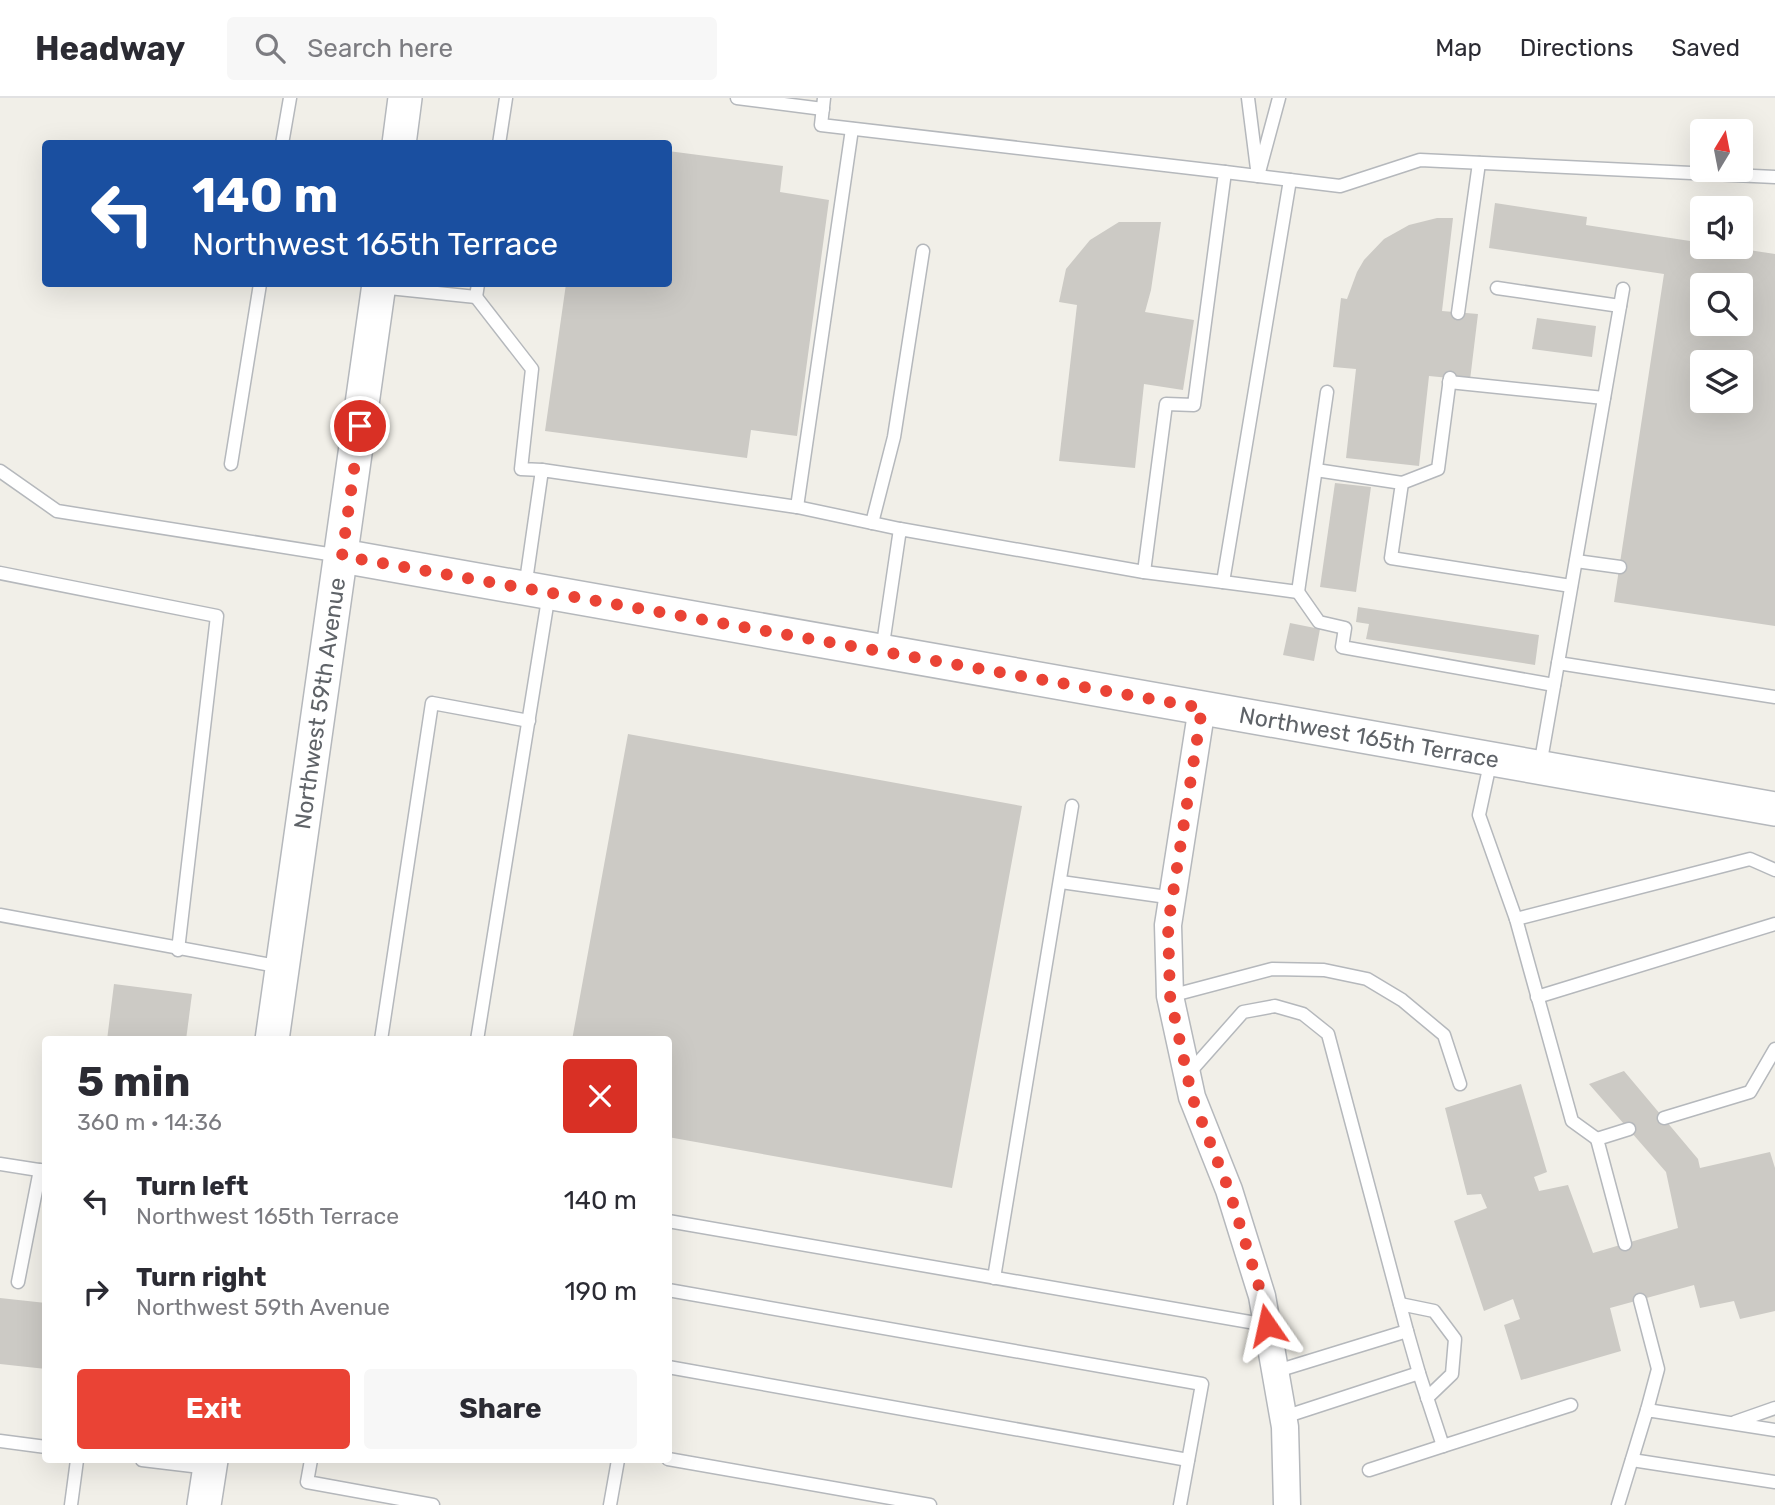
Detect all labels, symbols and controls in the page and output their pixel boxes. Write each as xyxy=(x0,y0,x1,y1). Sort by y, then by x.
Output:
search box xyxy=(227,17,717,80)
text: Headway xyxy=(35,29,185,68)
icon: search xyxy=(251,29,289,67)
text: Search here xyxy=(307,33,453,64)
text: Map xyxy=(1435,34,1482,62)
text: Directions xyxy=(1520,34,1633,62)
text: Saved xyxy=(1671,34,1740,62)
north arrow xyxy=(1690,119,1754,182)
map controls xyxy=(1690,119,1753,413)
text: 140 m xyxy=(192,166,338,224)
icon: left xyxy=(77,168,168,259)
button: sound xyxy=(1690,196,1753,259)
text: Northwest 165th Terrace xyxy=(192,225,558,263)
button: search xyxy=(1690,273,1753,336)
button: layers xyxy=(1690,350,1753,413)
pin xyxy=(330,396,390,456)
icon: arrive xyxy=(341,407,379,445)
street label: Northwest 59th Avenue xyxy=(288,576,351,831)
street label: Northwest 165th Terrace xyxy=(1237,701,1501,774)
text: 5 min xyxy=(77,1057,191,1107)
button: close xyxy=(563,1059,637,1133)
text: 360 m · 14:36 xyxy=(77,1108,222,1136)
text: Turn left xyxy=(136,1171,248,1202)
icon: left xyxy=(77,1182,115,1220)
text: 140 m xyxy=(564,1185,637,1216)
text: Northwest 165th Terrace xyxy=(136,1202,399,1230)
text: Turn right xyxy=(136,1262,266,1293)
icon: right xyxy=(77,1273,115,1311)
text: 190 m xyxy=(564,1276,637,1307)
position arrow xyxy=(1230,1288,1304,1362)
text: Northwest 59th Avenue xyxy=(136,1293,390,1321)
button: Exit xyxy=(77,1369,350,1449)
button: Share xyxy=(364,1369,637,1449)

